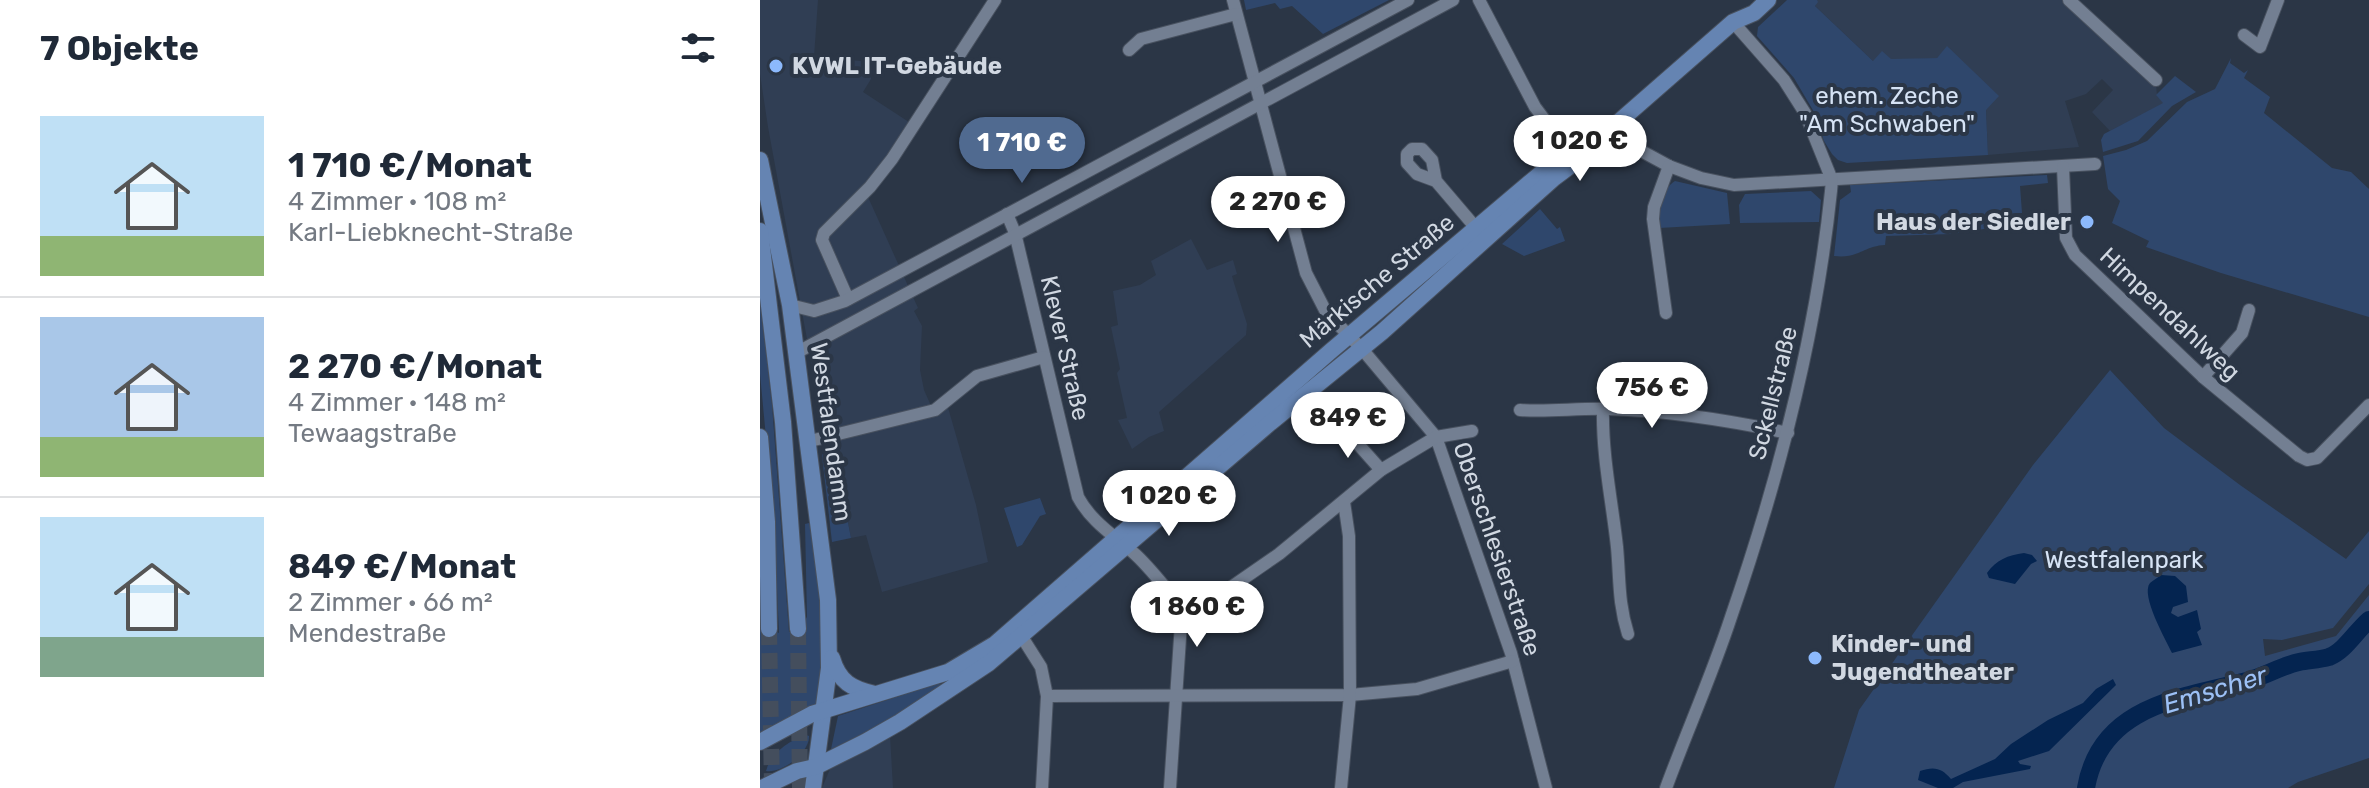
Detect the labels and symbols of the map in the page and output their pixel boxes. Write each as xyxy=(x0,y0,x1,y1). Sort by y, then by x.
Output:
place label: KVWL IT-Gebäude xyxy=(792,52,1002,80)
marker: KVWL IT-Gebäude xyxy=(767,57,785,75)
park label: ehem. Zeche "Am Schwaben" xyxy=(1799,82,1975,138)
pin: 1 020 € xyxy=(1506,115,1654,183)
pin: 1 710 € xyxy=(948,117,1096,185)
pin: 2 270 € xyxy=(1204,176,1352,244)
street label: Märkische Straße xyxy=(1294,208,1460,354)
place label: Haus der Siedler xyxy=(1876,208,2071,236)
marker: Haus der Siedler xyxy=(2078,213,2096,231)
street label: Himpendahlweg xyxy=(2094,242,2246,386)
street label: Klever Straße xyxy=(1035,273,1095,423)
street label: Sckellstraße xyxy=(1743,323,1803,463)
street label: Westfalendamm xyxy=(805,341,857,523)
pin: 756 € xyxy=(1596,362,1708,430)
pin: 849 € xyxy=(1292,392,1404,460)
street label: Oberschlesierstraße xyxy=(1447,438,1547,660)
pin: 1 020 € xyxy=(1095,470,1243,538)
park label: Westfalenpark xyxy=(2045,546,2204,574)
pin: 1 860 € xyxy=(1123,581,1271,649)
place label: Kinder- und Jugendtheater xyxy=(1831,630,2014,686)
marker: Kinder- und Jugendtheater xyxy=(1806,649,1824,667)
water label: Emscher xyxy=(2159,659,2272,720)

